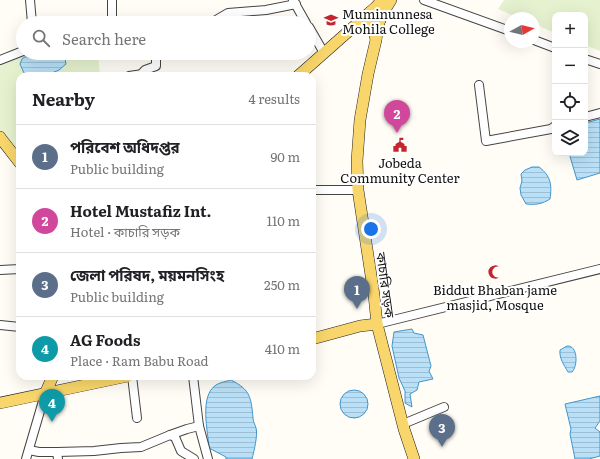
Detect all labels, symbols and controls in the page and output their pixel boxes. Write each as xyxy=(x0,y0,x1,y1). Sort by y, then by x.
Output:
place label: Muminunnesa Mohila College xyxy=(342,4,435,38)
school or university icon: Muminunnesa Mohila College xyxy=(323,12,339,28)
north arrow xyxy=(504,12,540,48)
map controls xyxy=(552,12,588,156)
button: + xyxy=(552,12,588,48)
search box xyxy=(16,16,316,60)
icon: search xyxy=(30,27,52,49)
text: Search here xyxy=(62,27,146,50)
button: − xyxy=(552,48,588,84)
button: locate xyxy=(552,84,588,120)
text: Nearby xyxy=(32,86,95,111)
text: 4 results xyxy=(249,89,300,108)
pin: 2 xyxy=(384,100,410,133)
button: layers xyxy=(552,120,588,156)
text: পরিবেশ অধিদপ্তর xyxy=(70,135,180,158)
public building icon: Jobeda Community Center xyxy=(392,137,408,153)
text: 1 xyxy=(42,147,48,166)
text: 90 m xyxy=(270,147,300,166)
place label: Jobeda Community Center xyxy=(340,153,460,187)
text: Public building xyxy=(70,159,164,178)
text: Hotel Mustafiz Int. xyxy=(70,199,212,222)
text: 2 xyxy=(42,211,48,230)
text: 110 m xyxy=(267,211,300,230)
your location xyxy=(361,219,381,239)
text: Hotel · কাচারি সড়ক xyxy=(70,222,180,241)
street label: কাচারি সড়ক xyxy=(372,250,400,320)
text: জেলা পরিষদ, ময়মনসিংহ xyxy=(70,263,224,286)
mosque icon: Biddut Bhaban jame masjid, Mosque xyxy=(487,264,503,280)
text: 3 xyxy=(41,275,49,294)
text: 250 m xyxy=(264,275,300,294)
pin: 1 xyxy=(344,276,370,309)
place label: Biddut Bhaban jame masjid, Mosque xyxy=(433,280,557,314)
text: Public building xyxy=(70,287,164,306)
text: AG Foods xyxy=(70,328,140,351)
text: 4 xyxy=(41,339,49,358)
text: 410 m xyxy=(265,339,300,358)
text: Place · Ram Babu Road xyxy=(70,351,209,370)
pin: 4 xyxy=(39,389,65,422)
pin: 3 xyxy=(429,414,455,447)

